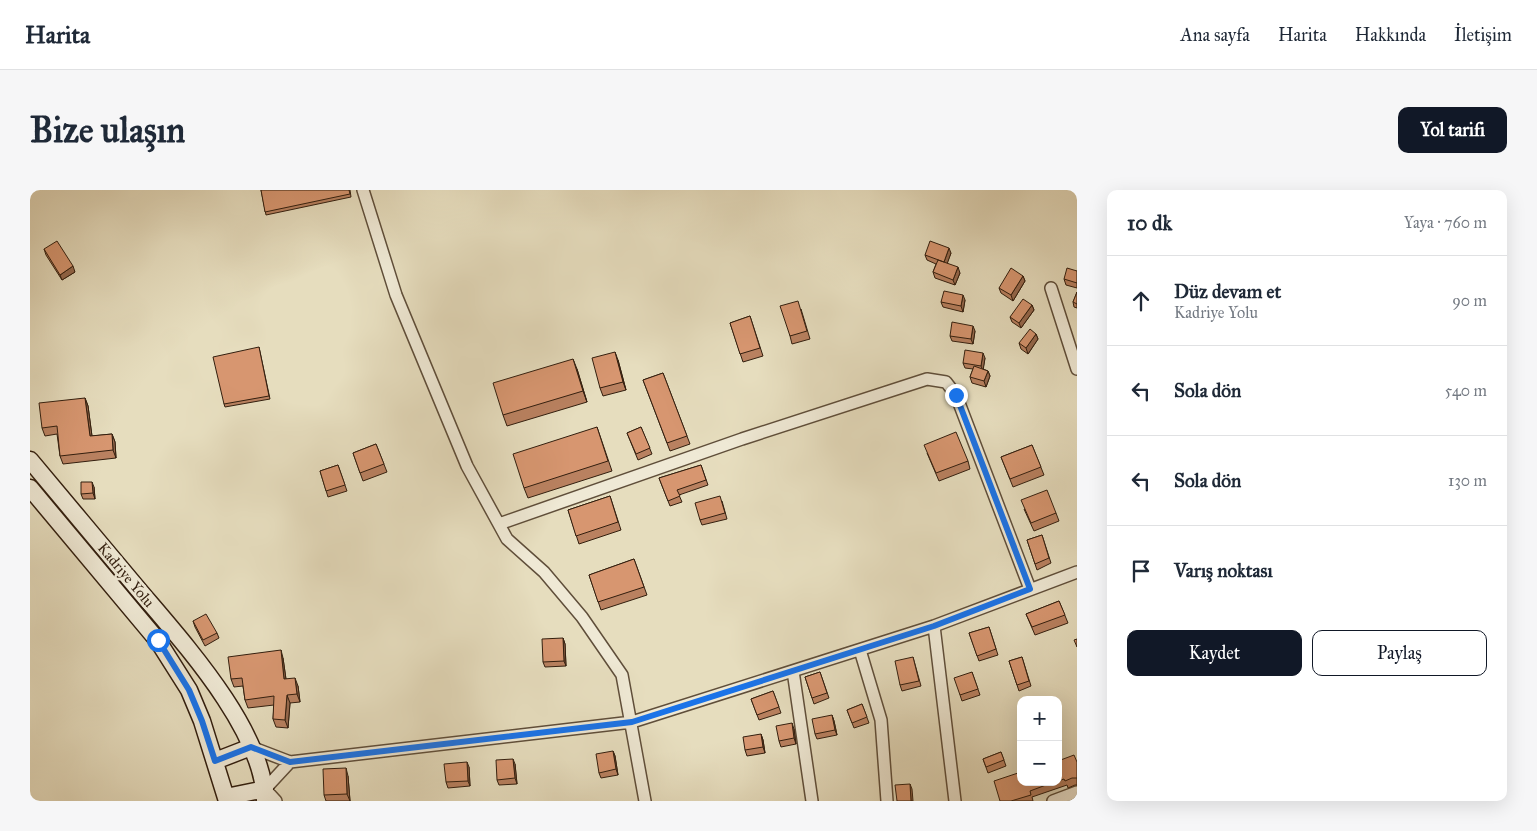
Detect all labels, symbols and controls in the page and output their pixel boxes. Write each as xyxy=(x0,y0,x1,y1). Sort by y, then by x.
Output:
text: Harita xyxy=(25,20,90,50)
text: Ana sayfa xyxy=(1181,24,1250,46)
text: Harita xyxy=(1278,24,1327,46)
text: Hakkında xyxy=(1355,24,1426,46)
text: İletişim xyxy=(1454,24,1512,46)
button: Yol tarifi xyxy=(1398,107,1507,153)
text: Bize ulaşın xyxy=(30,109,185,152)
text: 10 dk xyxy=(1127,210,1172,236)
text: Yaya · 760 m xyxy=(1404,213,1487,232)
text: Düz devam et xyxy=(1174,280,1281,303)
icon: ahead xyxy=(1127,287,1155,315)
text: 90 m xyxy=(1452,291,1487,310)
text: Kadriye Yolu xyxy=(1174,303,1258,322)
icon: left xyxy=(1127,377,1155,405)
text: Sola dön xyxy=(1174,379,1241,402)
text: 540 m xyxy=(1445,381,1487,400)
route end xyxy=(945,384,968,407)
icon: left xyxy=(1127,467,1155,495)
text: Sola dön xyxy=(1174,469,1241,492)
text: 130 m xyxy=(1448,471,1487,490)
street label: Kadriye Yolu xyxy=(94,539,158,611)
icon: arrive xyxy=(1127,557,1155,585)
text: Varış noktası xyxy=(1174,559,1273,582)
route start xyxy=(147,629,170,652)
button: Kaydet xyxy=(1127,630,1302,676)
button: Paylaş xyxy=(1312,630,1487,676)
map controls xyxy=(1017,696,1062,786)
button: + xyxy=(1017,696,1062,741)
button: − xyxy=(1017,741,1062,786)

